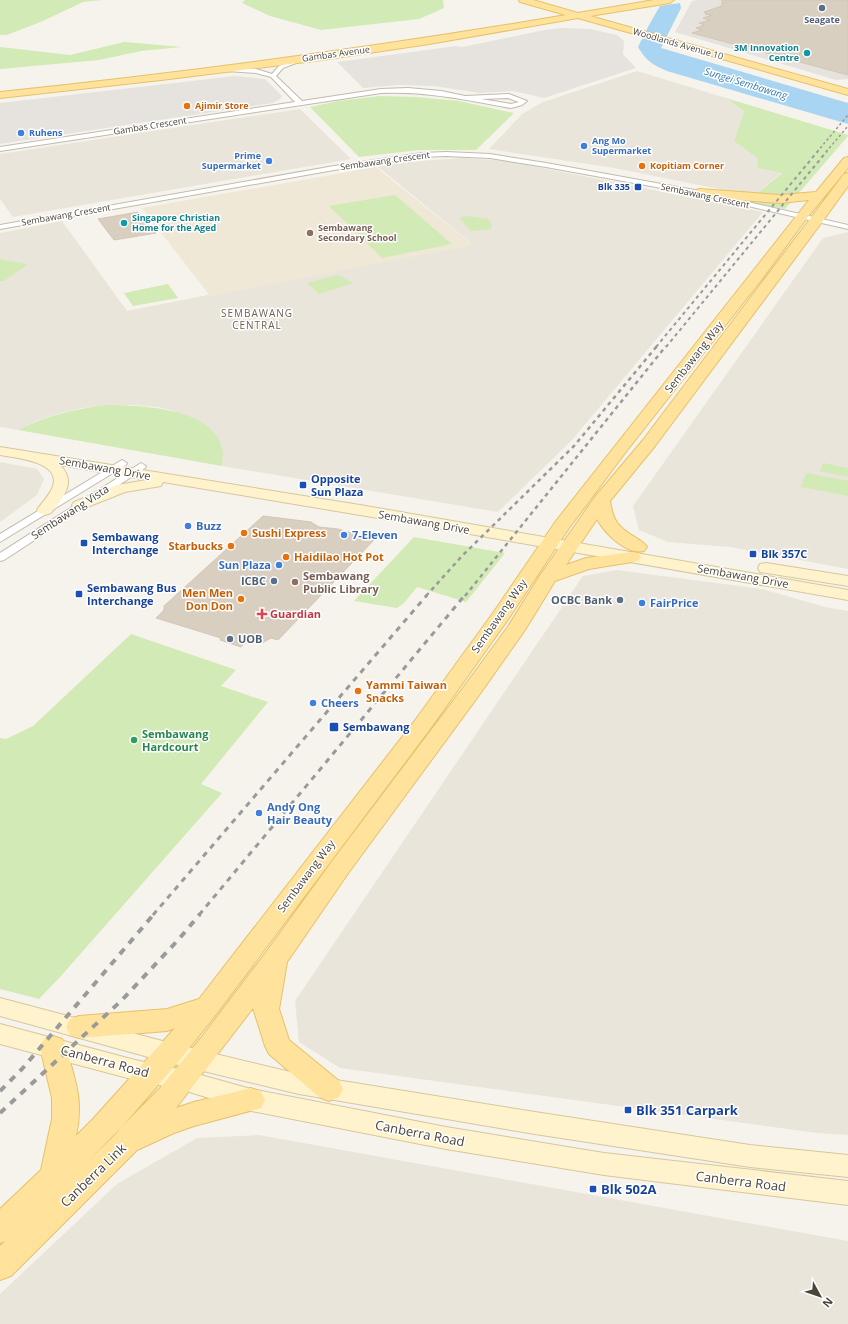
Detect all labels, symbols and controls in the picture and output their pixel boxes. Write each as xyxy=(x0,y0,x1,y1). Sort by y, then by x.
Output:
marker: Seagate xyxy=(817,3,827,13)
place label: Seagate xyxy=(804,13,840,26)
street label: Woodlands Avenue 10 xyxy=(631,24,725,63)
place label: 3M Innovation Centre xyxy=(734,41,799,64)
street label: Gambas Avenue xyxy=(301,42,371,65)
marker: 3M Innovation Centre xyxy=(802,48,812,58)
water label: Sungei Sembawang xyxy=(703,64,790,102)
place label: Ajimir Store xyxy=(195,99,249,112)
marker: Ajimir Store xyxy=(182,101,192,111)
street label: Gambas Crescent xyxy=(112,113,187,138)
place label: Ruhens xyxy=(29,126,63,139)
marker: Ruhens xyxy=(16,128,26,138)
place label: Ang Mo Supermarket xyxy=(592,134,651,157)
marker: Ang Mo Supermarket xyxy=(579,141,589,151)
street label: Sembawang Crescent xyxy=(339,148,431,173)
place label: Prime Supermarket xyxy=(202,149,261,172)
marker: Prime Supermarket xyxy=(264,156,274,166)
place label: Kopitiam Corner xyxy=(650,159,724,172)
marker: Kopitiam Corner xyxy=(637,161,647,171)
place label: Blk 335 xyxy=(598,180,630,193)
street label: Sembawang Crescent xyxy=(660,180,751,211)
marker: Blk 335 xyxy=(633,182,643,192)
street label: Sembawang Crescent xyxy=(20,200,112,229)
place label: Singapore Christian Home for the Aged xyxy=(132,211,220,234)
marker: Singapore Christian Home for the Aged xyxy=(119,218,129,228)
place label: Sembawang Secondary School xyxy=(318,221,397,244)
marker: Sembawang Secondary School xyxy=(305,228,315,238)
district label: SEMBAWANG CENTRAL xyxy=(221,306,293,332)
street label: Sembawang Way xyxy=(661,317,727,396)
street label: Sembawang Drive xyxy=(58,452,152,483)
place label: Opposite Sun Plaza xyxy=(311,471,363,499)
marker: Opposite Sun Plaza xyxy=(298,480,308,490)
street label: Sembawang Vista xyxy=(28,481,112,542)
street label: Sembawang Drive xyxy=(377,506,471,537)
place label: Buzz xyxy=(196,518,222,533)
marker: Buzz xyxy=(183,521,193,531)
place label: Sushi Express xyxy=(252,525,327,540)
place label: 7-Eleven xyxy=(352,527,398,542)
marker: Sushi Express xyxy=(239,528,249,538)
place label: Sembawang Interchange xyxy=(92,529,159,557)
marker: 7-Eleven xyxy=(339,530,349,540)
marker: Sembawang Interchange xyxy=(79,538,89,548)
place label: Starbucks xyxy=(168,538,224,553)
marker: Starbucks xyxy=(226,541,236,551)
place label: Blk 357C xyxy=(761,546,807,561)
place label: Haidilao Hot Pot xyxy=(294,549,384,564)
marker: Blk 357C xyxy=(748,549,758,559)
marker: Haidilao Hot Pot xyxy=(281,552,291,562)
place label: Sun Plaza xyxy=(219,557,271,572)
marker: Sun Plaza xyxy=(274,560,284,570)
street label: Sembawang Drive xyxy=(696,560,790,591)
place label: Sembawang Public Library xyxy=(303,568,379,596)
place label: ICBC xyxy=(241,573,266,588)
street label: Sembawang Way xyxy=(467,575,530,656)
marker: ICBC xyxy=(269,576,279,586)
marker: Sembawang Public Library xyxy=(290,577,300,587)
place label: Sembawang Bus Interchange xyxy=(87,580,177,608)
place label: Men Men Don Don xyxy=(182,585,233,613)
marker: Sembawang Bus Interchange xyxy=(74,589,84,599)
place label: OCBC Bank xyxy=(551,592,612,607)
marker: Men Men Don Don xyxy=(236,594,246,604)
marker: OCBC Bank xyxy=(615,595,625,605)
place label: FairPrice xyxy=(650,595,699,610)
marker: FairPrice xyxy=(637,598,647,608)
place label: Guardian xyxy=(270,606,321,621)
marker: Guardian xyxy=(257,609,267,619)
place label: UOB xyxy=(238,631,262,646)
marker: UOB xyxy=(225,634,235,644)
place label: Yammi Taiwan Snacks xyxy=(366,677,447,705)
marker: Yammi Taiwan Snacks xyxy=(353,686,363,696)
place label: Cheers xyxy=(321,695,359,710)
marker: Cheers xyxy=(308,698,318,708)
place label: Sembawang xyxy=(343,719,410,734)
marker: Sembawang xyxy=(328,721,340,733)
place label: Sembawang Hardcourt xyxy=(142,726,209,754)
marker: Sembawang Hardcourt xyxy=(129,735,139,745)
place label: Andy Ong Hair Beauty xyxy=(267,799,333,827)
marker: Andy Ong Hair Beauty xyxy=(254,808,264,818)
street label: Sembawang Way xyxy=(273,836,338,915)
street label: Canberra Road xyxy=(59,1041,151,1081)
place label: Blk 351 Carpark xyxy=(636,1101,739,1119)
marker: Blk 351 Carpark xyxy=(623,1105,633,1115)
street label: Canberra Road xyxy=(374,1115,466,1151)
street label: Canberra Link xyxy=(56,1139,130,1211)
street label: Canberra Road xyxy=(695,1167,787,1195)
place label: Blk 502A xyxy=(601,1180,656,1198)
marker: Blk 502A xyxy=(588,1184,598,1194)
north arrow xyxy=(800,1276,840,1316)
text: N xyxy=(819,1294,837,1311)

